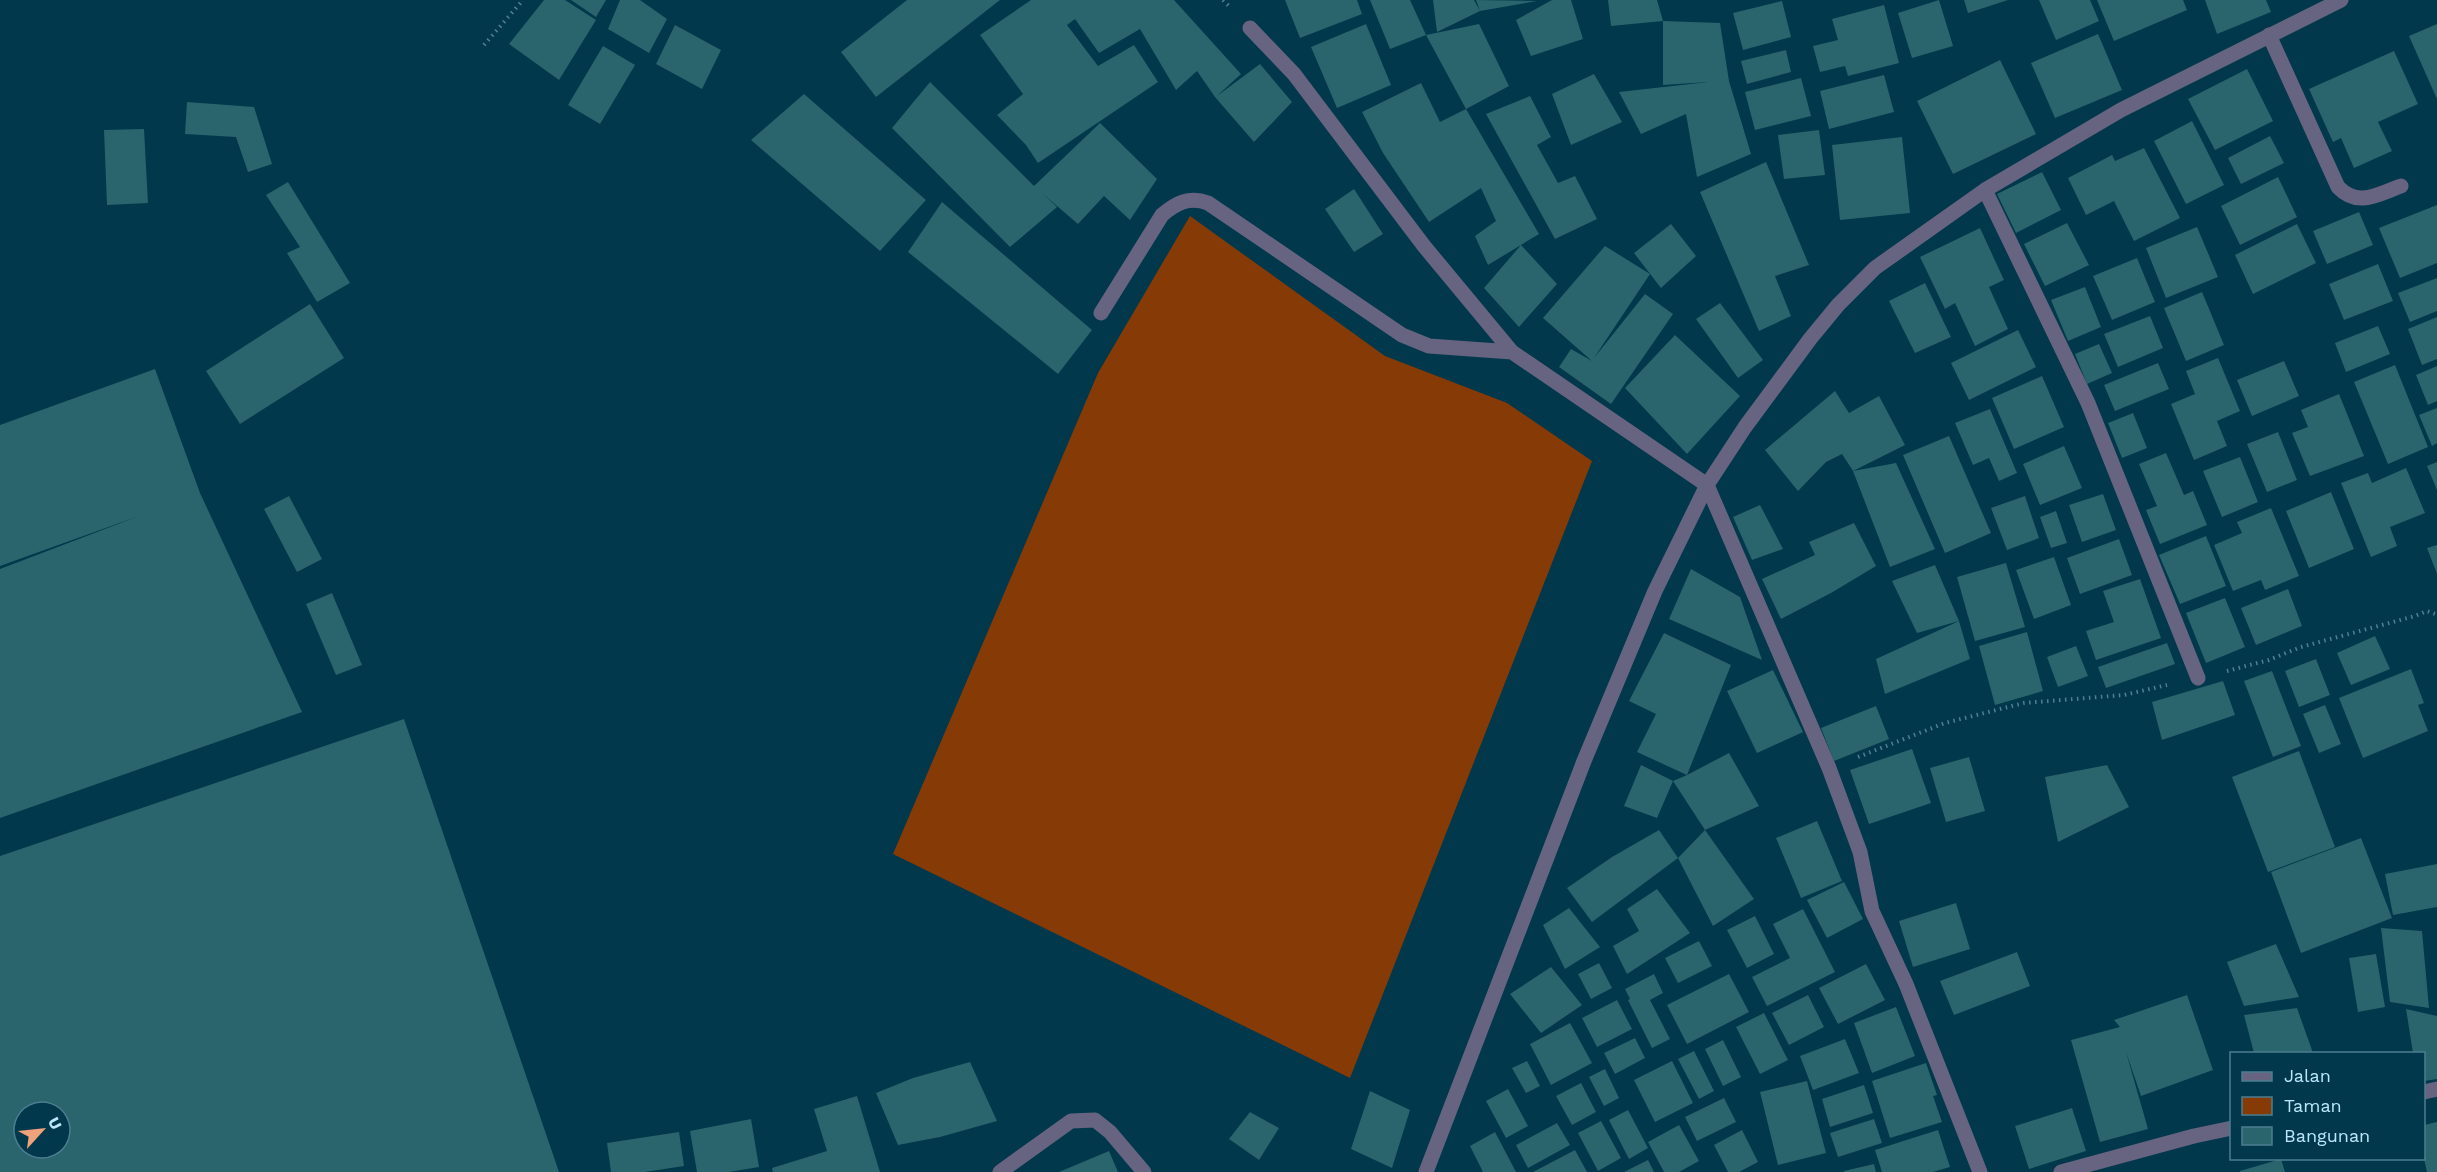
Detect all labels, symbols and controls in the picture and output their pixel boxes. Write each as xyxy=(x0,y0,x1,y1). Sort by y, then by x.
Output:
legend xyxy=(2230,1052,2425,1160)
text: Jalan xyxy=(2284,1065,2331,1086)
text: Taman xyxy=(2284,1095,2342,1116)
north arrow xyxy=(12,1100,72,1160)
text: U xyxy=(44,1114,66,1133)
text: Bangunan xyxy=(2284,1125,2370,1146)

